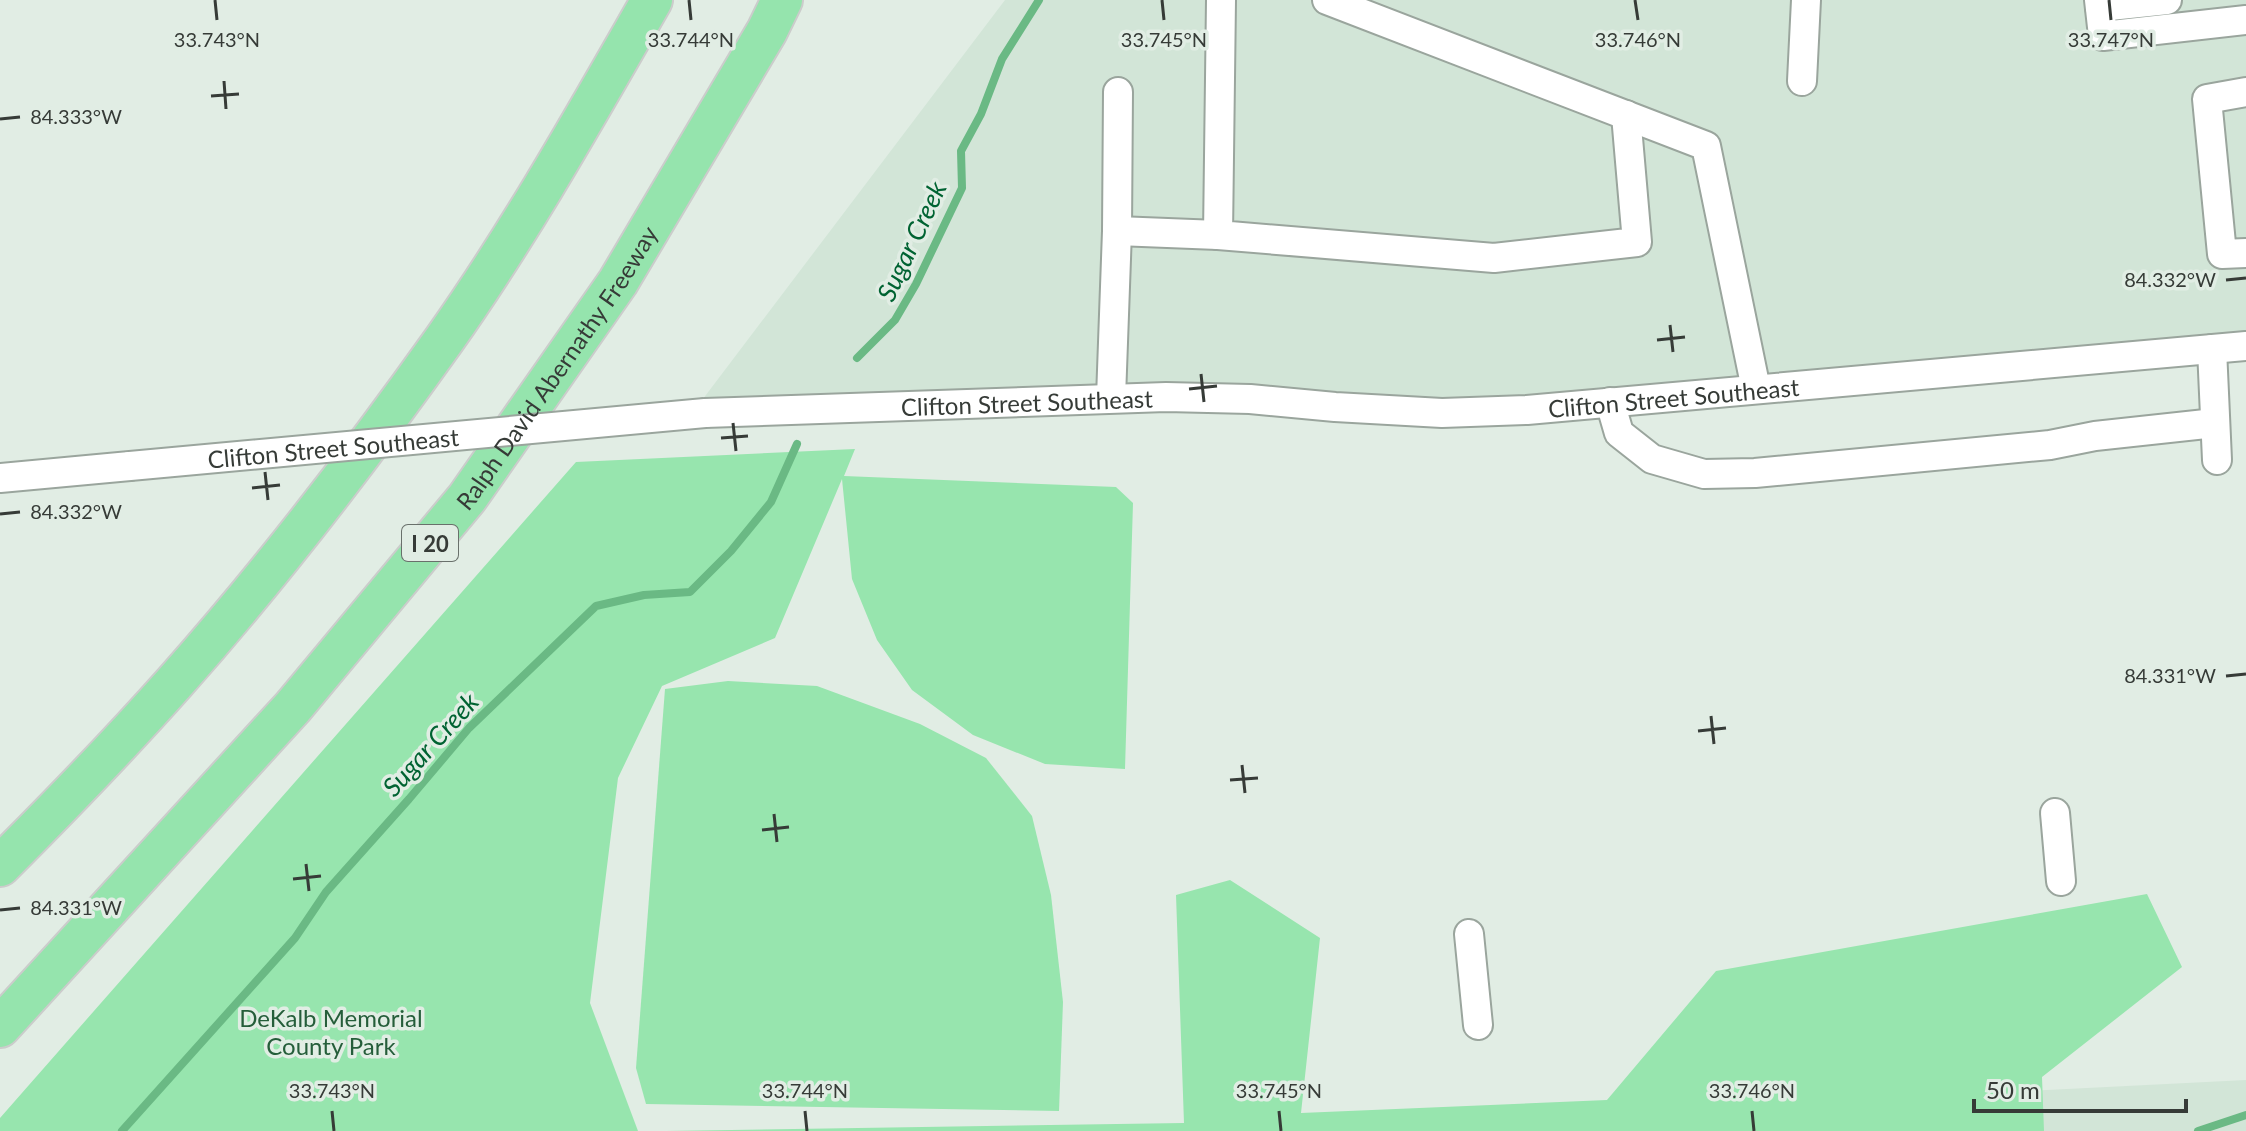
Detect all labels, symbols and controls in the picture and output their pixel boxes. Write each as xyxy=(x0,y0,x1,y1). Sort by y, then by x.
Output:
text: 33.743°N xyxy=(174,27,260,51)
text: 33.744°N xyxy=(648,27,734,51)
text: 33.745°N xyxy=(1121,27,1207,51)
text: 33.746°N xyxy=(1595,27,1681,51)
text: 33.747°N xyxy=(2068,27,2154,51)
text: 84.333°W xyxy=(30,104,122,128)
water label: Sugar Creek xyxy=(869,175,953,306)
street label: Ralph David Abernathy Freeway xyxy=(449,220,663,515)
text: 84.332°W xyxy=(2124,267,2216,291)
street label: Clifton Street Southeast xyxy=(1547,371,1801,423)
street label: Clifton Street Southeast xyxy=(900,383,1154,421)
street label: Clifton Street Southeast xyxy=(206,421,460,473)
text: 84.332°W xyxy=(30,499,122,523)
road number: I 20 xyxy=(402,525,458,561)
text: 84.331°W xyxy=(2124,663,2216,687)
water label: Sugar Creek xyxy=(375,685,485,802)
text: 84.331°W xyxy=(30,895,122,919)
park label: DeKalb Memorial County Park xyxy=(239,1003,423,1060)
scale bar xyxy=(1974,1063,2186,1113)
text: 50 m xyxy=(1986,1075,2040,1104)
text: 33.743°N xyxy=(289,1078,375,1102)
text: 33.744°N xyxy=(762,1078,848,1102)
text: 33.745°N xyxy=(1236,1078,1322,1102)
text: 33.746°N xyxy=(1709,1078,1795,1102)

